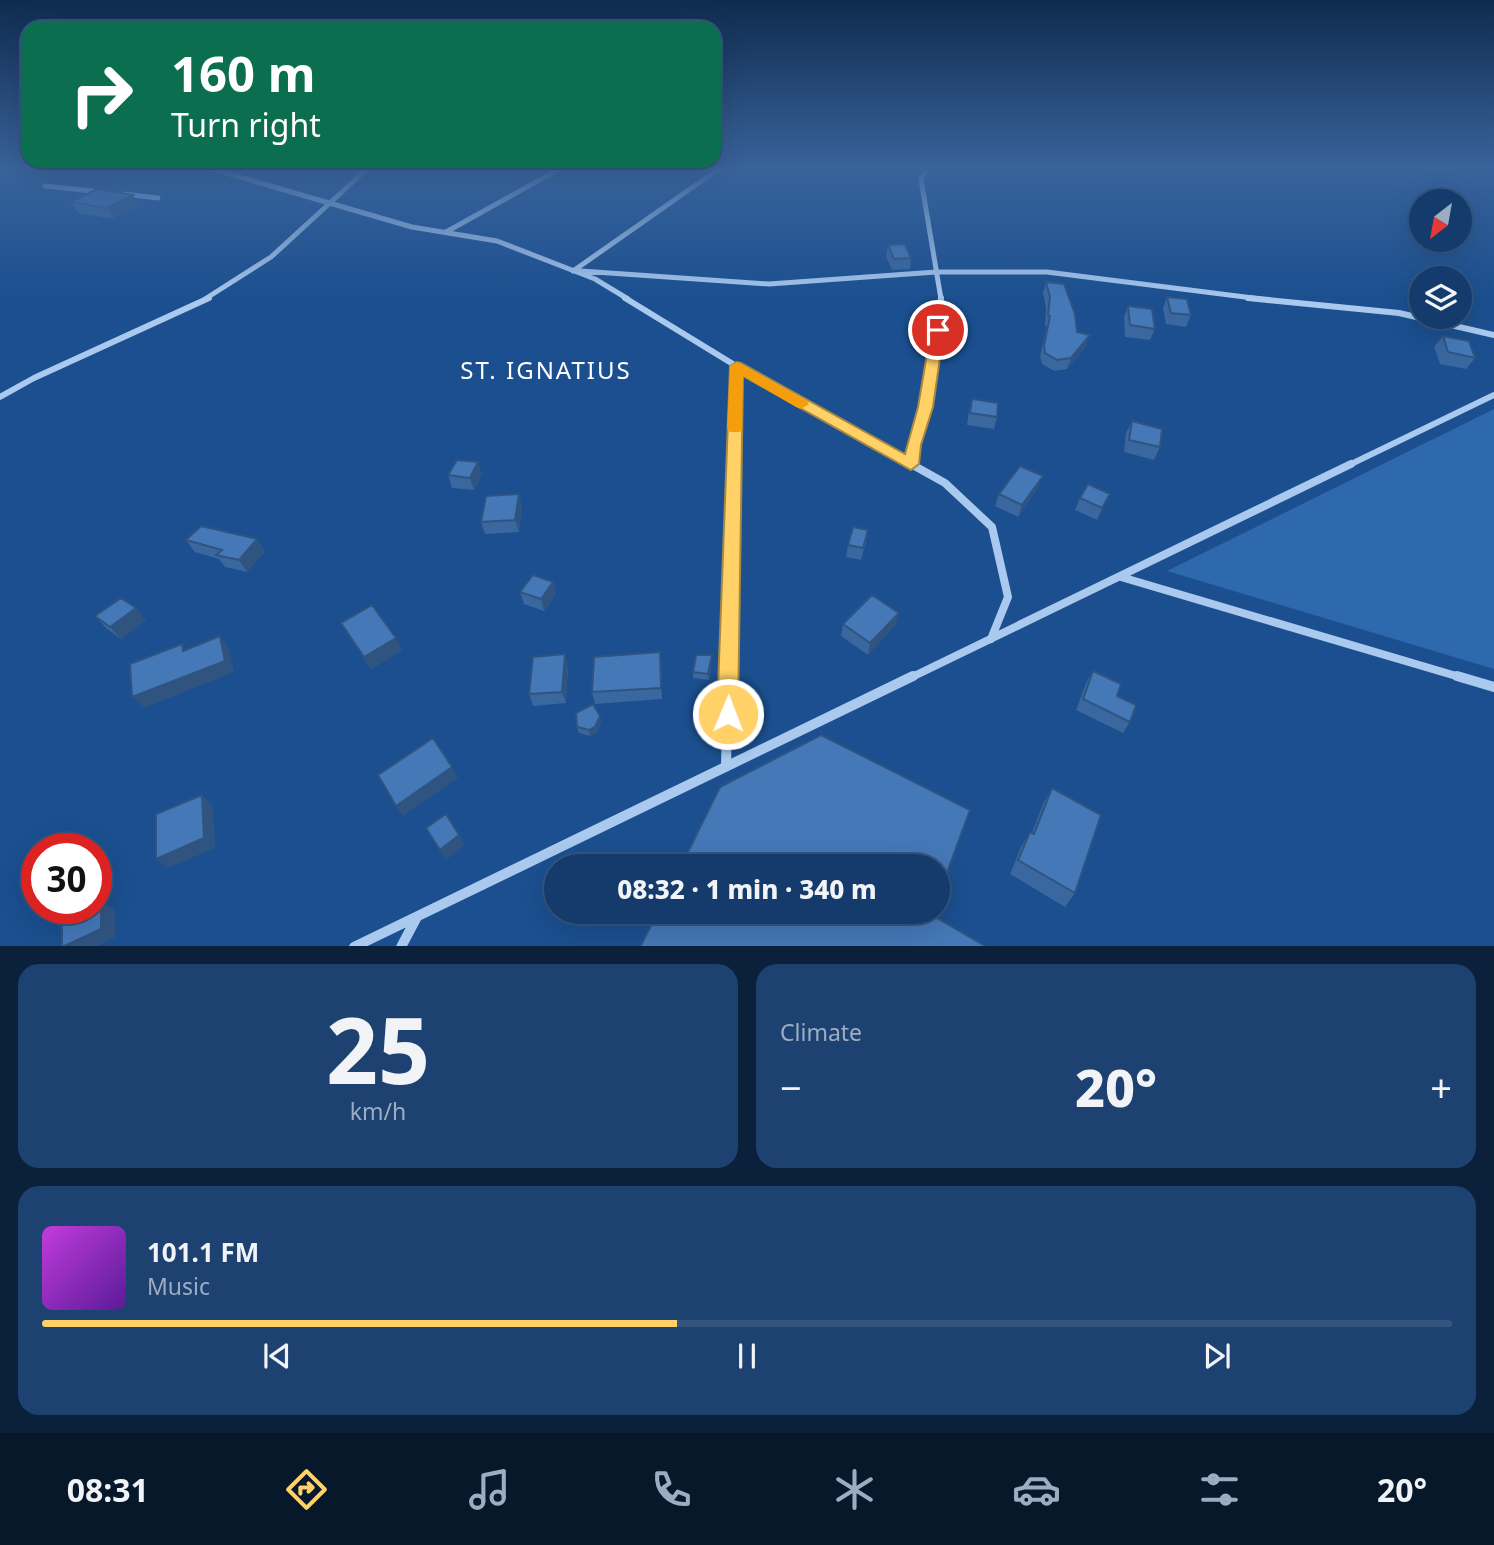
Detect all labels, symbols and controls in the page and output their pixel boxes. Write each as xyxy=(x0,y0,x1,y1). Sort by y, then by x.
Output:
text: 160 m xyxy=(171,40,316,106)
icon: right xyxy=(56,49,147,140)
text: Turn right xyxy=(171,103,321,146)
north arrow xyxy=(1409,189,1472,252)
map controls xyxy=(1409,189,1472,329)
button: layers xyxy=(1409,266,1472,329)
pin xyxy=(908,300,968,360)
icon: arrive xyxy=(919,311,957,349)
district label: ST. IGNATIUS xyxy=(460,353,632,386)
position arrow xyxy=(691,677,765,751)
speed limit sign: 30 xyxy=(21,833,112,924)
text: 08:32 · 1 min · 340 m xyxy=(617,871,877,907)
text: 25 xyxy=(326,987,430,1111)
text: Climate xyxy=(780,1016,862,1048)
text: 20° xyxy=(1075,1051,1157,1122)
text: − xyxy=(780,1061,802,1113)
text: + xyxy=(1430,1061,1452,1113)
text: km/h xyxy=(350,1095,406,1127)
text: 101.1 FM xyxy=(147,1234,259,1270)
text: Music xyxy=(147,1270,210,1302)
icon: previous xyxy=(258,1337,296,1375)
icon: pause xyxy=(728,1337,766,1375)
icon: next xyxy=(1198,1337,1236,1375)
icon: directions xyxy=(282,1465,331,1514)
icon: music xyxy=(465,1465,514,1514)
icon: phone xyxy=(647,1465,696,1514)
icon: climate xyxy=(830,1465,879,1514)
icon: car xyxy=(1012,1465,1061,1514)
icon: filters xyxy=(1195,1465,1244,1514)
text: 08:31 xyxy=(67,1468,149,1511)
text: 20° xyxy=(1377,1468,1427,1511)

